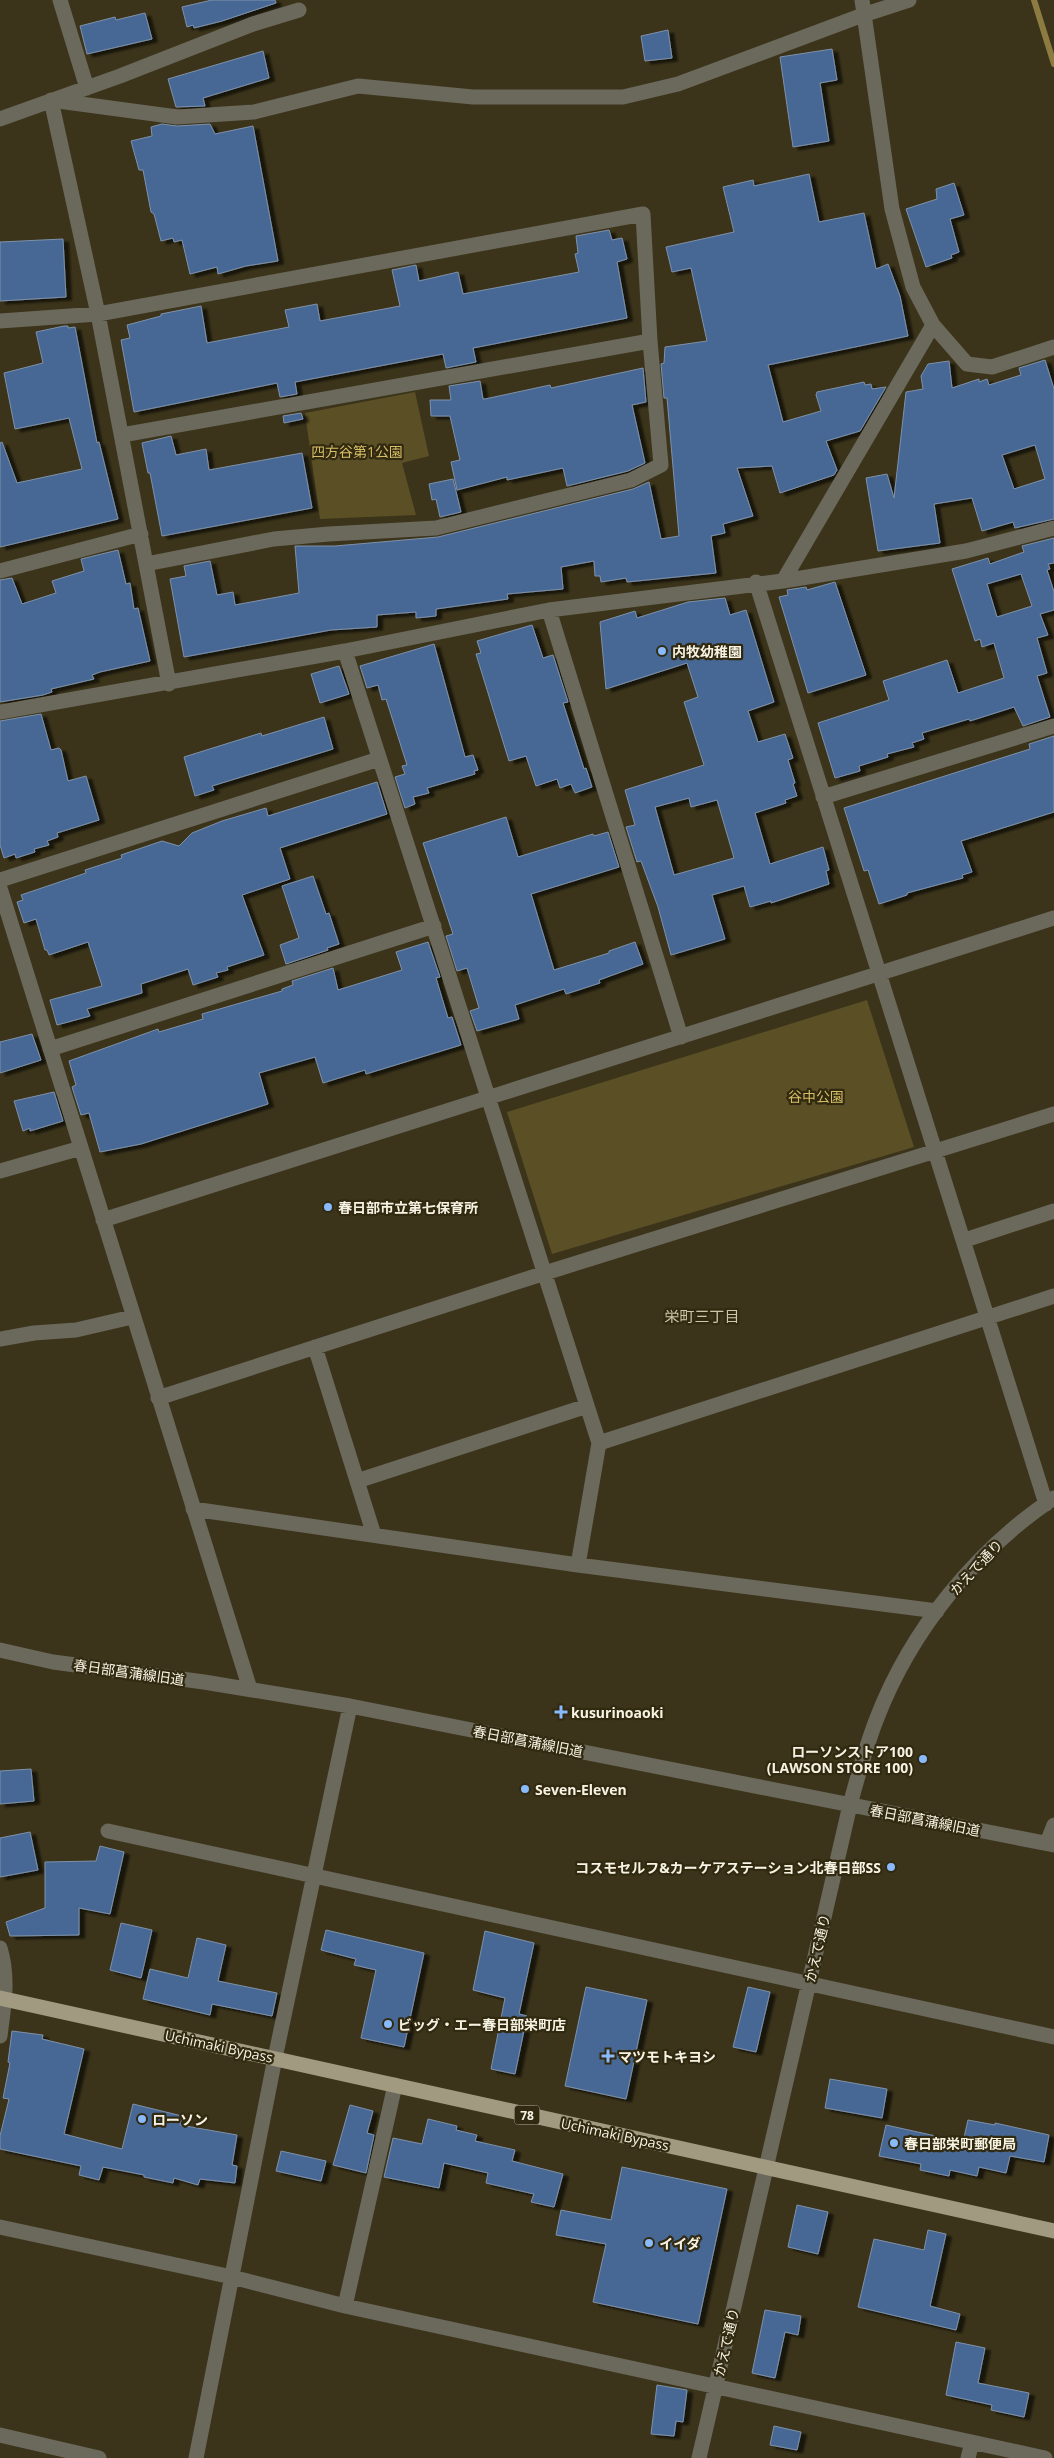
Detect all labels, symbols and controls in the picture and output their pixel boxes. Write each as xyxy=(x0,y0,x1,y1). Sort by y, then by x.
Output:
park label: 四方谷第1公園 xyxy=(311,442,403,461)
place label: 内牧幼稚園 xyxy=(672,642,742,661)
marker: 内牧幼稚園 xyxy=(656,645,668,657)
park label: 谷中公園 xyxy=(788,1087,844,1106)
place label: 春日部市立第七保育所 xyxy=(338,1198,478,1217)
marker: 春日部市立第七保育所 xyxy=(322,1201,334,1213)
district label: 栄町三丁目 xyxy=(664,1306,740,1326)
street label: かえで通り xyxy=(945,1535,1007,1599)
street label: 春日部菖蒲線旧道 xyxy=(72,1655,186,1689)
place label: kusurinoaoki xyxy=(571,1703,664,1722)
marker: kusurinoaoki xyxy=(555,1706,567,1718)
street label: 春日部菖蒲線旧道 xyxy=(471,1721,585,1761)
place label: ローソンストア100 (LAWSON STORE 100) xyxy=(767,1742,913,1777)
marker: ローソンストア100 (LAWSON STORE 100) xyxy=(917,1753,929,1765)
place label: Seven-Eleven xyxy=(535,1780,627,1799)
marker: Seven-Eleven xyxy=(519,1783,531,1795)
street label: 春日部菖蒲線旧道 xyxy=(868,1800,982,1840)
place label: コスモセルフ&カーケアステーション北春日部SS xyxy=(575,1858,881,1877)
marker: コスモセルフ&カーケアステーション北春日部SS xyxy=(885,1861,897,1873)
street label: かえで通り xyxy=(800,1912,834,1984)
place label: ビッグ・エー春日部栄町店 xyxy=(398,2015,566,2034)
marker: ビッグ・エー春日部栄町店 xyxy=(382,2018,394,2030)
street label: Uchimaki Bypass xyxy=(163,2025,275,2067)
place label: マツモトキヨシ xyxy=(618,2047,716,2066)
marker: マツモトキヨシ xyxy=(602,2050,614,2062)
road number: 78 xyxy=(514,2106,540,2124)
place label: ローソン xyxy=(152,2110,208,2129)
marker: ローソン xyxy=(136,2113,148,2125)
street label: Uchimaki Bypass xyxy=(559,2113,671,2155)
place label: 春日部栄町郵便局 xyxy=(904,2134,1016,2153)
marker: 春日部栄町郵便局 xyxy=(888,2137,900,2149)
place label: イイダ xyxy=(659,2234,700,2253)
marker: イイダ xyxy=(643,2237,655,2249)
street label: かえで通り xyxy=(709,2306,743,2378)

